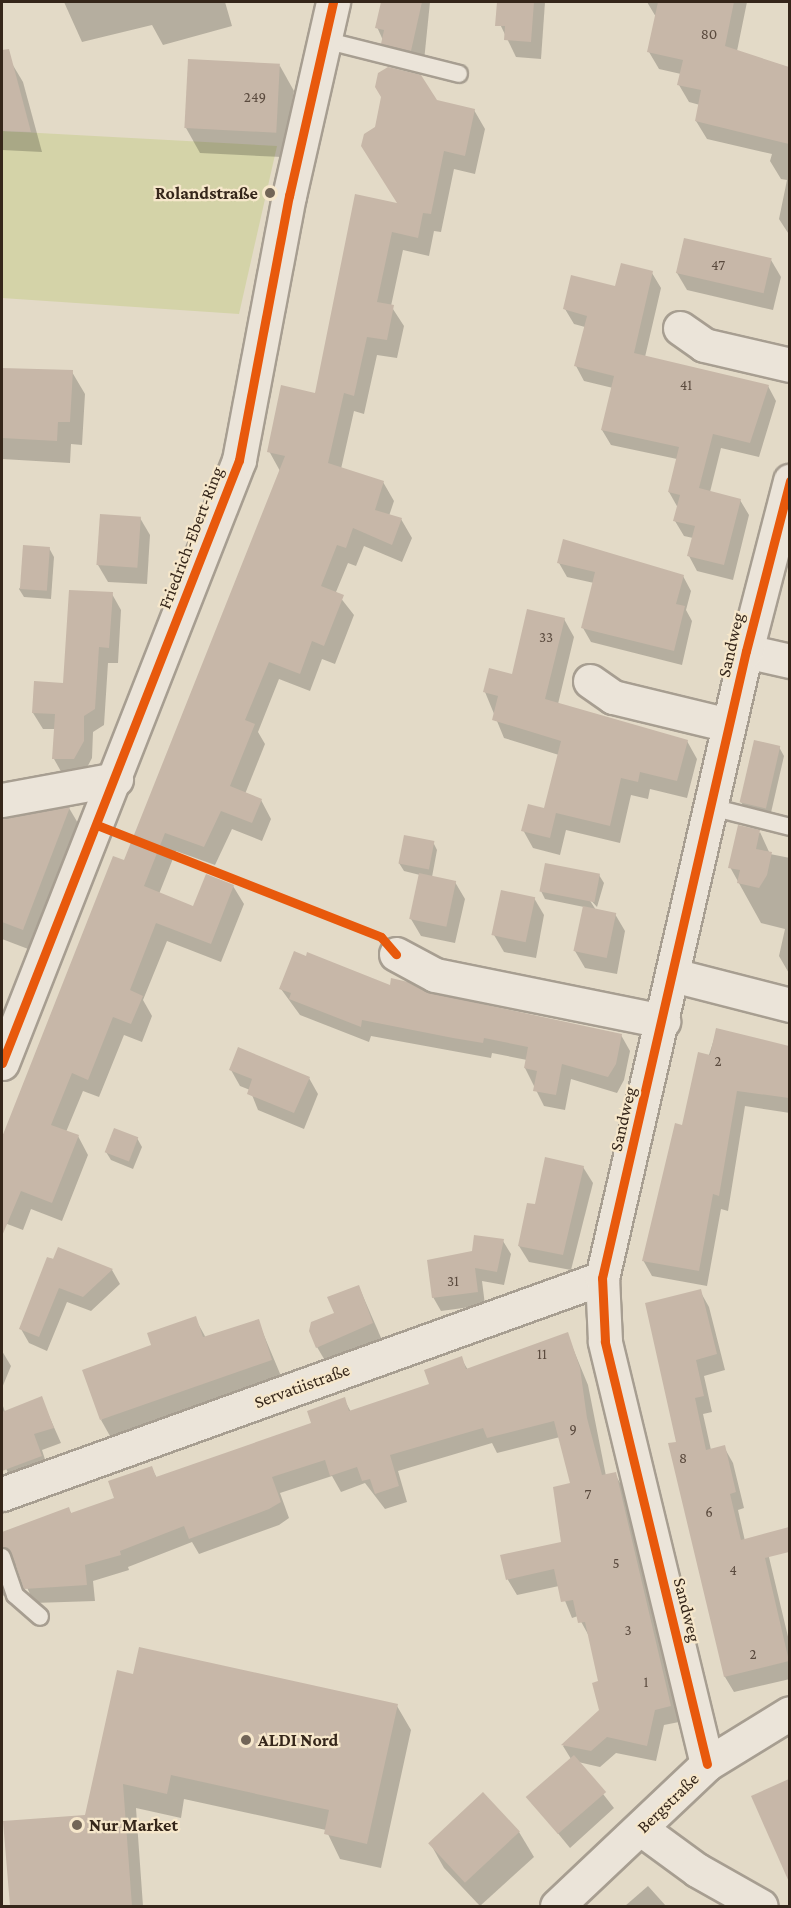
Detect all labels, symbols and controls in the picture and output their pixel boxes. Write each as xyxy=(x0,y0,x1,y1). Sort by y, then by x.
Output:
house number: 80 xyxy=(701,26,717,44)
house number: 249 xyxy=(244,89,266,107)
place label: Rolandstraße xyxy=(155,182,258,204)
marker: Rolandstraße xyxy=(263,186,277,200)
house number: 47 xyxy=(711,257,725,275)
house number: 41 xyxy=(680,377,692,395)
street label: Friedrich-Ebert-Ring xyxy=(154,464,228,612)
street label: Sandweg xyxy=(713,611,749,679)
house number: 33 xyxy=(539,629,553,647)
house number: 2 xyxy=(714,1053,722,1071)
street label: Sandweg xyxy=(605,1085,641,1153)
house number: 31 xyxy=(447,1273,459,1291)
house number: 11 xyxy=(537,1346,547,1364)
street label: Servatiistraße xyxy=(251,1359,353,1413)
house number: 9 xyxy=(569,1421,577,1439)
house number: 8 xyxy=(679,1450,687,1468)
house number: 7 xyxy=(585,1486,591,1504)
house number: 6 xyxy=(705,1504,713,1522)
house number: 5 xyxy=(612,1555,620,1573)
house number: 4 xyxy=(729,1562,737,1580)
street label: Sandweg xyxy=(669,1576,705,1644)
house number: 3 xyxy=(624,1622,632,1640)
house number: 2 xyxy=(749,1646,757,1664)
house number: 1 xyxy=(644,1674,648,1692)
place label: ALDI Nord xyxy=(258,1729,338,1751)
marker: ALDI Nord xyxy=(239,1733,253,1747)
street label: Bergstraße xyxy=(633,1768,703,1838)
place label: Nur Market xyxy=(89,1814,178,1836)
marker: Nur Market xyxy=(70,1818,84,1832)

